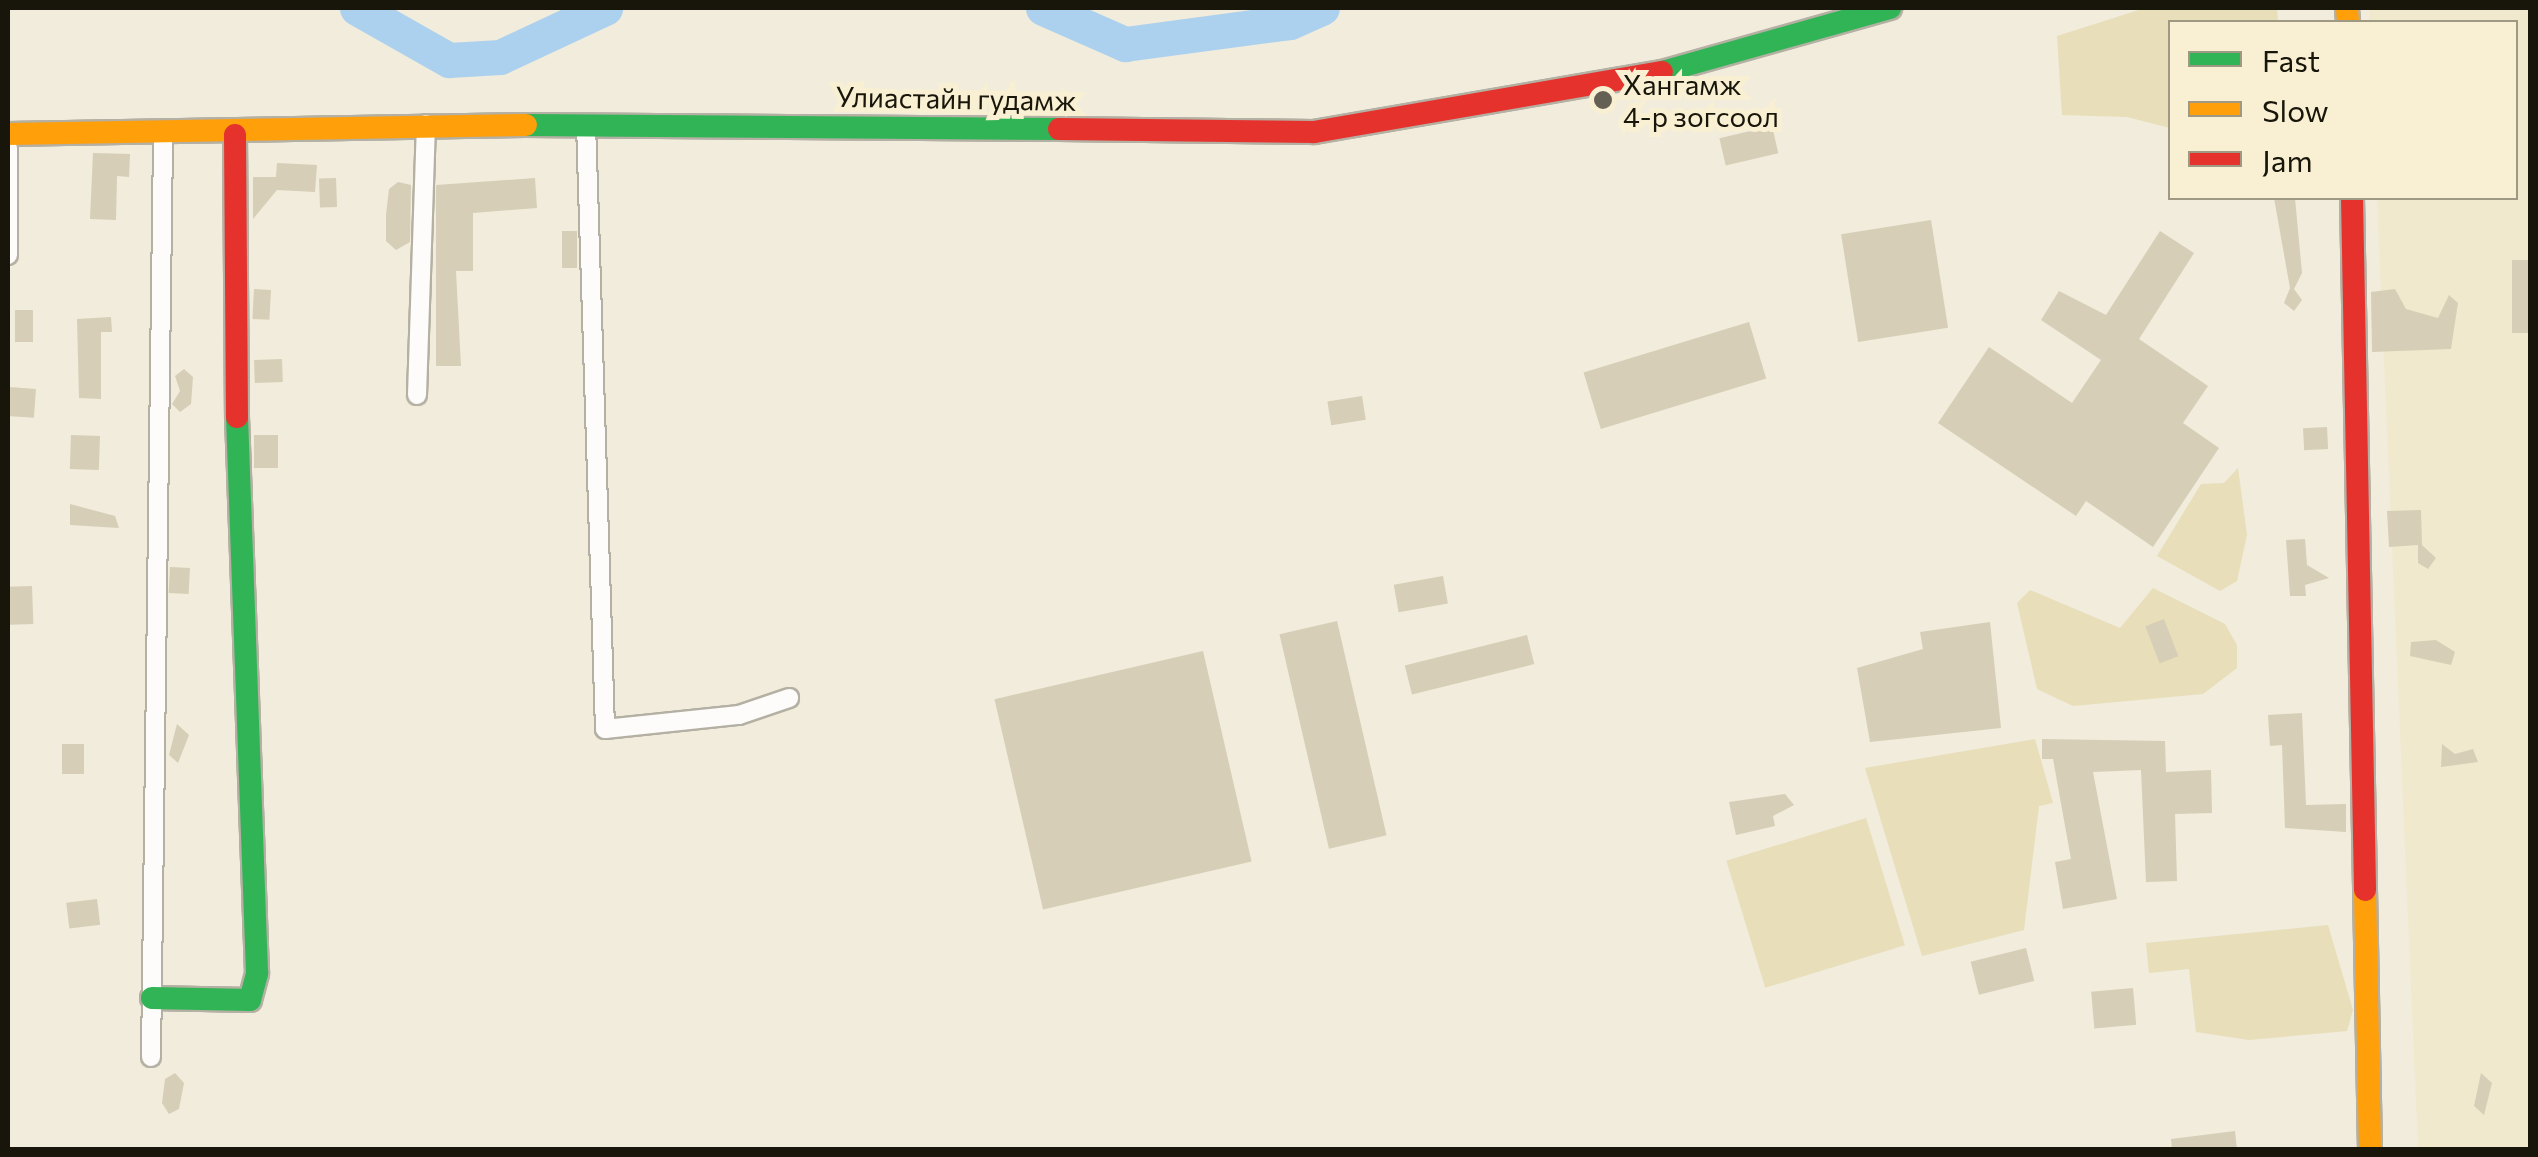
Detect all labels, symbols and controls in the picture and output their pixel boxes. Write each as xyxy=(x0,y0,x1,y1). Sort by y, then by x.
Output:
legend xyxy=(2168,20,2518,200)
text: Fast xyxy=(2262,41,2320,78)
place label: Хангамж 4-р зогсоол xyxy=(1623,67,1779,133)
street label: Улиастайн гудамж xyxy=(835,79,1077,117)
marker: Хангамж 4-р зогсоол xyxy=(1592,89,1614,111)
text: Slow xyxy=(2262,91,2329,128)
text: Jam xyxy=(2262,141,2313,178)

